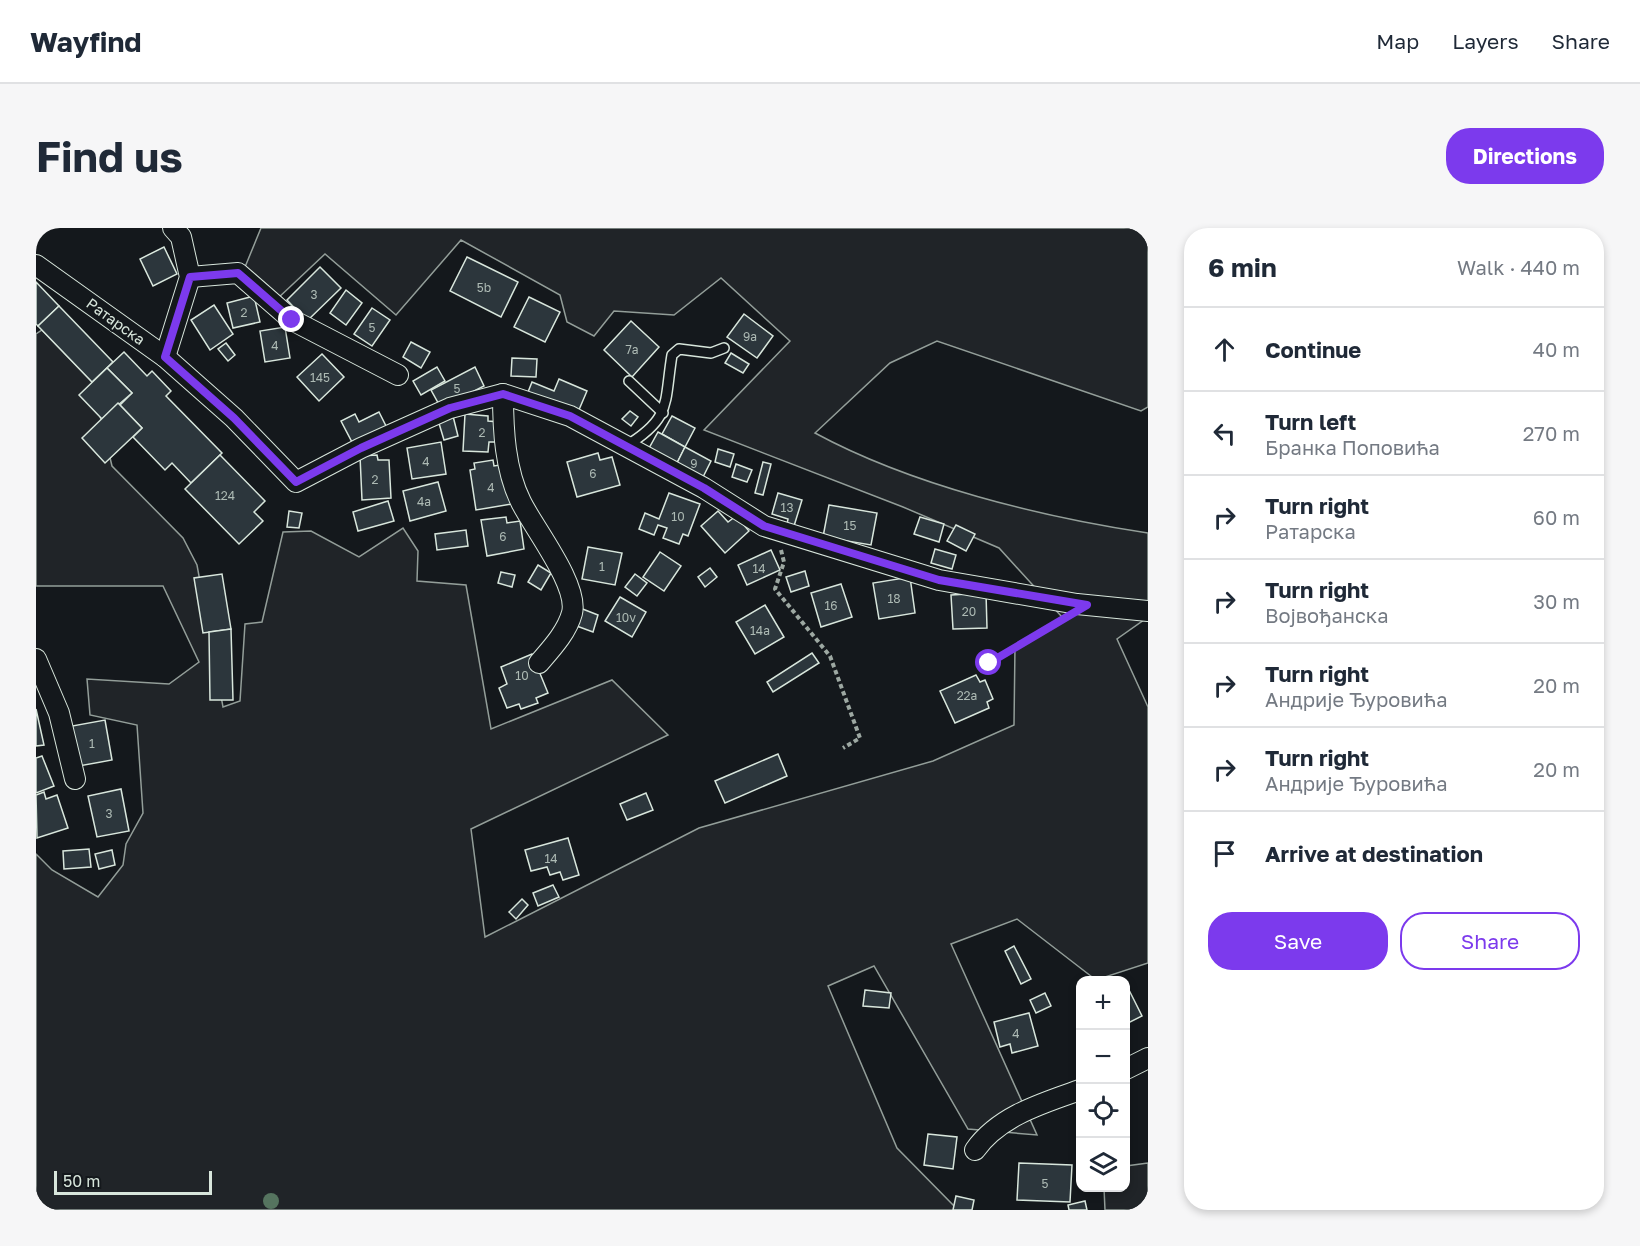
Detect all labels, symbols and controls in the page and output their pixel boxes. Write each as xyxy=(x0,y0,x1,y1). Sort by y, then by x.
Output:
text: Wayfind xyxy=(30,25,142,58)
text: Map xyxy=(1376,28,1419,54)
text: Layers xyxy=(1452,28,1519,54)
text: Share xyxy=(1552,28,1610,54)
button: Directions xyxy=(1446,128,1604,184)
text: Find us xyxy=(36,131,183,181)
text: 6 min xyxy=(1208,252,1277,283)
text: Walk · 440 m xyxy=(1457,255,1580,279)
house number: 5b xyxy=(477,280,491,295)
house number: 3 xyxy=(310,287,318,302)
street label: Ратарска xyxy=(83,294,149,348)
house number: 2 xyxy=(241,305,248,320)
route end xyxy=(278,306,304,332)
house number: 5 xyxy=(369,320,376,335)
house number: 9a xyxy=(743,329,757,344)
icon: ahead xyxy=(1208,333,1241,366)
text: Continue xyxy=(1265,336,1361,363)
text: 40 m xyxy=(1533,337,1580,361)
house number: 4 xyxy=(271,338,279,353)
house number: 7a xyxy=(625,342,639,357)
house number: 145 xyxy=(310,370,330,385)
house number: 5 xyxy=(454,381,461,396)
text: Turn left xyxy=(1265,408,1356,435)
icon: left xyxy=(1208,417,1241,450)
text: 270 m xyxy=(1523,421,1580,445)
house number: 2 xyxy=(479,425,486,440)
text: Бранка Поповића xyxy=(1265,435,1440,459)
house number: 4 xyxy=(422,454,430,469)
house number: 9 xyxy=(690,456,698,471)
house number: 6 xyxy=(589,466,597,481)
house number: 2 xyxy=(372,472,379,487)
house number: 4 xyxy=(487,480,495,495)
house number: 124 xyxy=(215,488,235,503)
text: Turn right xyxy=(1265,492,1369,519)
house number: 4a xyxy=(417,494,431,509)
house number: 13 xyxy=(781,500,793,515)
icon: right xyxy=(1208,501,1241,534)
text: 60 m xyxy=(1533,505,1580,529)
house number: 10 xyxy=(671,509,685,524)
house number: 15 xyxy=(844,518,856,533)
text: Ратарска xyxy=(1265,519,1356,543)
house number: 6 xyxy=(499,529,507,544)
house number: 1 xyxy=(599,559,605,574)
house number: 14 xyxy=(752,561,766,576)
text: Turn right xyxy=(1265,576,1369,603)
icon: right xyxy=(1208,585,1241,618)
text: 30 m xyxy=(1533,589,1580,613)
house number: 18 xyxy=(887,591,901,606)
house number: 16 xyxy=(824,598,838,613)
text: Војвођанска xyxy=(1265,603,1388,627)
house number: 20 xyxy=(962,604,976,619)
house number: 10v xyxy=(616,610,636,625)
house number: 14a xyxy=(750,623,770,638)
route start xyxy=(975,649,1001,675)
text: Turn right xyxy=(1265,660,1369,687)
house number: 10 xyxy=(515,668,529,683)
icon: right xyxy=(1208,669,1241,702)
text: 20 m xyxy=(1533,673,1580,697)
text: Андрије Ђуровића xyxy=(1265,687,1447,711)
house number: 22a xyxy=(957,688,977,703)
house number: 1 xyxy=(89,736,95,751)
text: Turn right xyxy=(1265,744,1369,771)
icon: right xyxy=(1208,753,1241,786)
text: 20 m xyxy=(1533,757,1580,781)
text: Андрије Ђуровића xyxy=(1265,771,1447,795)
house number: 3 xyxy=(105,806,113,821)
icon: arrive xyxy=(1208,837,1241,870)
text: Arrive at destination xyxy=(1265,840,1483,867)
house number: 14 xyxy=(544,851,558,866)
button: Save xyxy=(1208,912,1388,970)
button: Share xyxy=(1400,912,1580,970)
map controls xyxy=(1076,976,1130,1192)
button: + xyxy=(1076,976,1130,1030)
house number: 4 xyxy=(1012,1026,1020,1041)
button: − xyxy=(1076,1030,1130,1084)
button: locate xyxy=(1076,1084,1130,1138)
button: layers xyxy=(1076,1138,1130,1192)
scale bar xyxy=(54,1168,212,1196)
text: 50 m xyxy=(63,1171,100,1191)
house number: 5 xyxy=(1042,1176,1049,1191)

